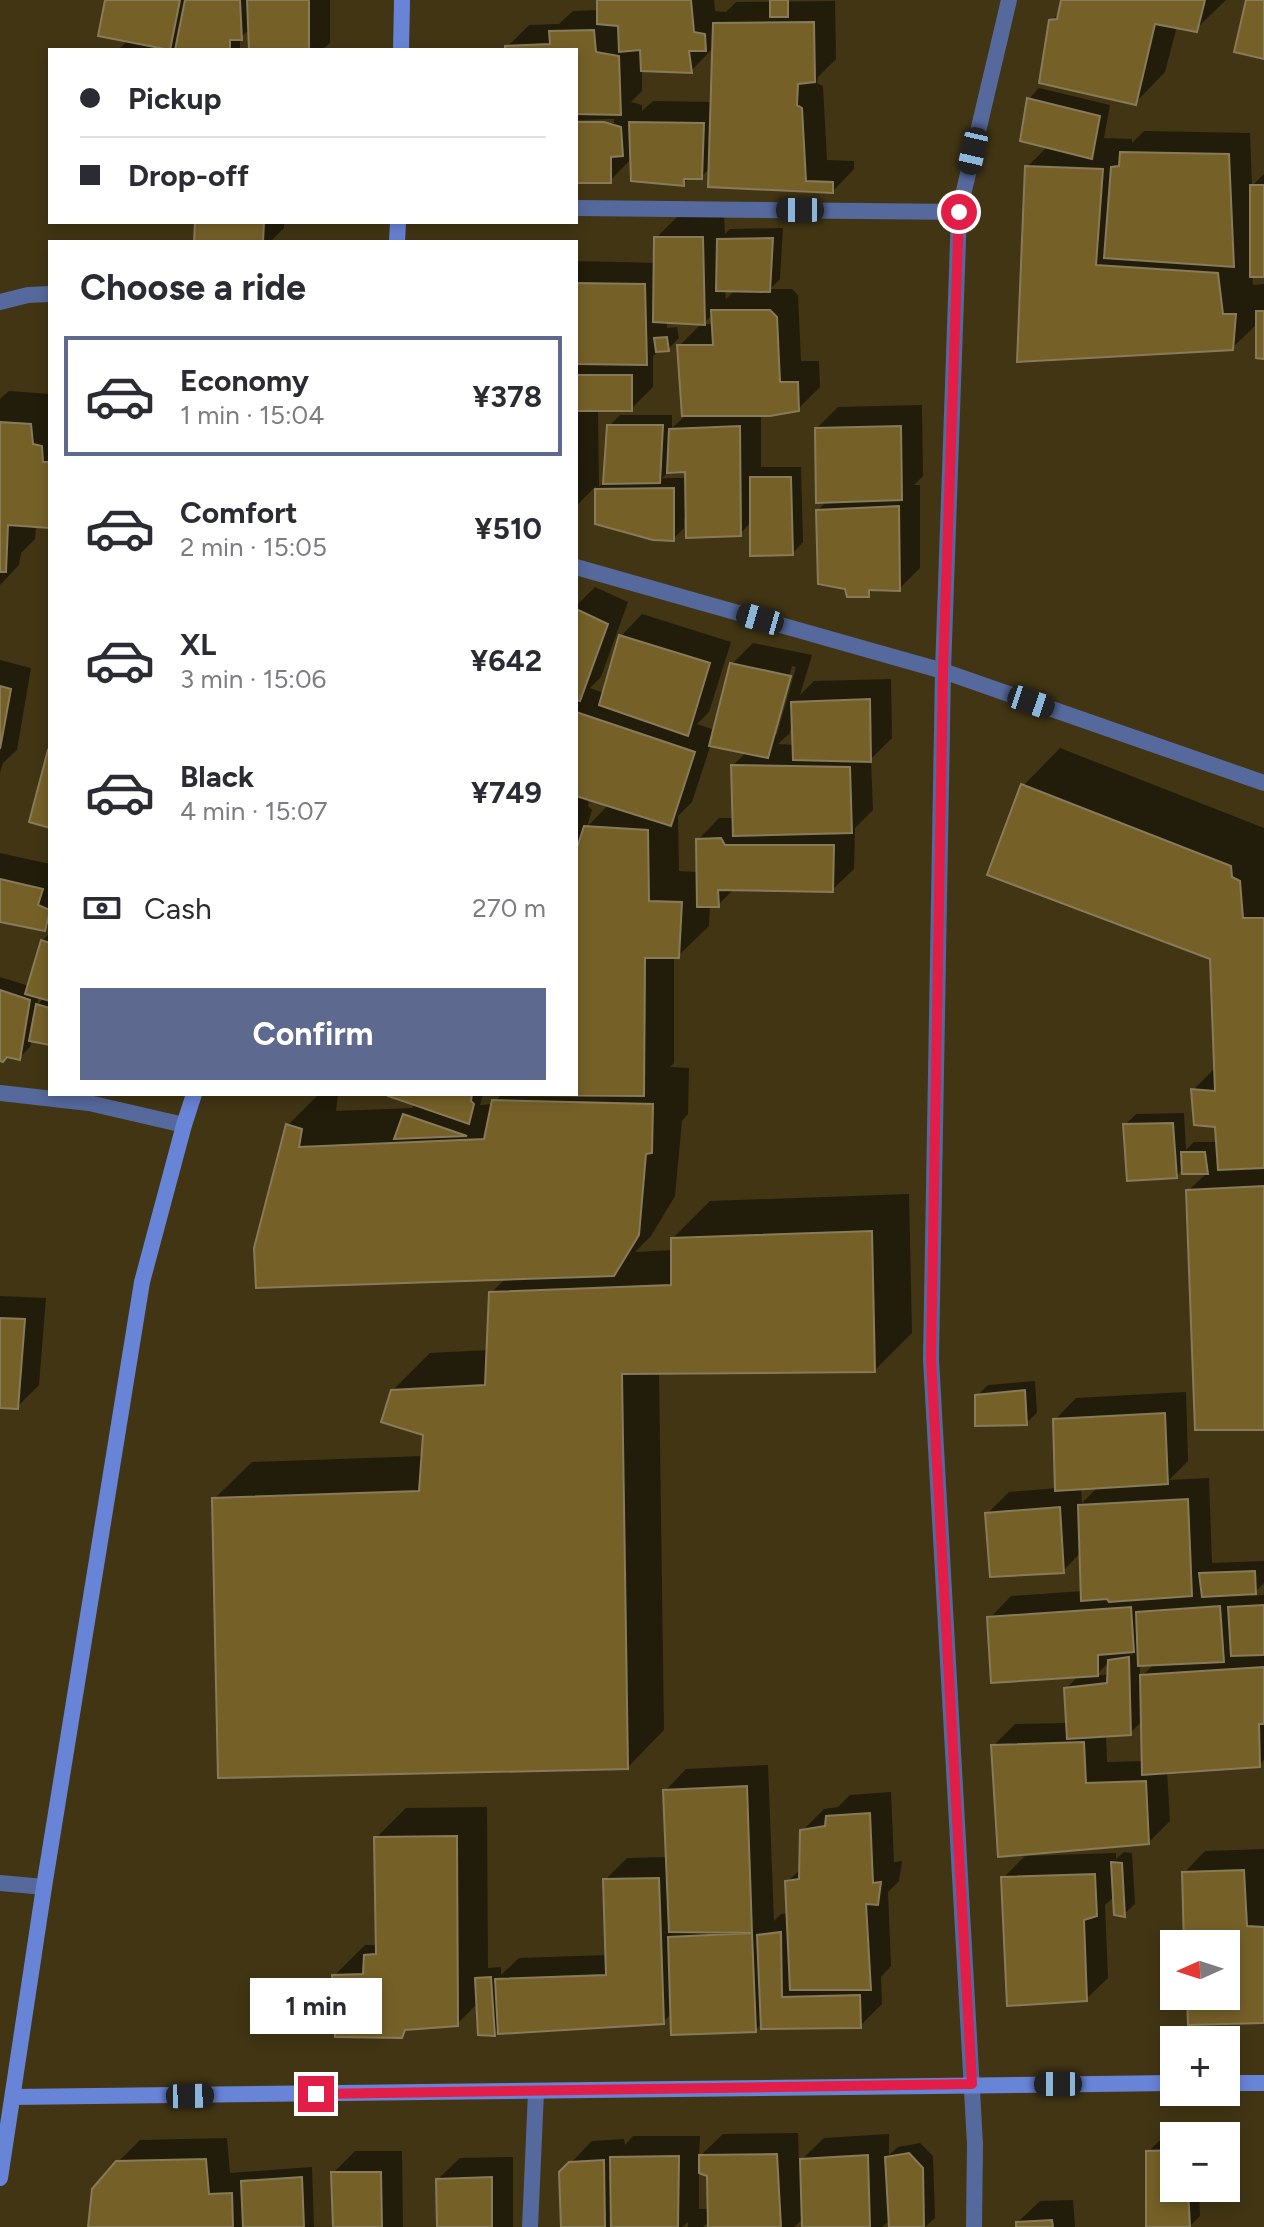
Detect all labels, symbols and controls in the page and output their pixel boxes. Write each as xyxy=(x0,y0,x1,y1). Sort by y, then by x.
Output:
text: Pickup xyxy=(128,80,222,117)
car xyxy=(956,125,990,177)
text: Drop-off xyxy=(128,157,249,194)
route start xyxy=(941,194,977,230)
car xyxy=(776,198,824,222)
text: Choose a ride xyxy=(80,266,306,309)
icon: car xyxy=(84,360,156,432)
text: Economy xyxy=(180,362,309,399)
text: ¥378 xyxy=(472,378,542,415)
text: 1 min · 15:04 xyxy=(180,399,324,431)
icon: car xyxy=(84,492,156,564)
text: Comfort xyxy=(180,494,298,531)
text: ¥510 xyxy=(475,510,542,547)
text: 2 min · 15:05 xyxy=(180,531,327,563)
car xyxy=(734,601,786,637)
icon: car xyxy=(84,624,156,696)
text: XL xyxy=(180,626,216,663)
text: ¥642 xyxy=(470,642,542,679)
text: 3 min · 15:06 xyxy=(180,663,326,695)
car xyxy=(1004,683,1058,721)
icon: car xyxy=(84,756,156,828)
text: Black xyxy=(180,758,254,795)
text: ¥749 xyxy=(471,774,542,811)
text: 4 min · 15:07 xyxy=(180,795,328,827)
icon: cash xyxy=(80,886,124,930)
text: Cash xyxy=(144,890,212,927)
text: 270 m xyxy=(472,892,546,924)
button: Confirm xyxy=(80,988,546,1080)
north arrow xyxy=(1160,1930,1240,2010)
map controls xyxy=(1160,1930,1240,2202)
callout: 1 min xyxy=(250,1978,382,2034)
text: 1 min xyxy=(285,1990,347,2022)
button: + xyxy=(1160,2026,1240,2106)
car xyxy=(1034,2072,1082,2096)
route end xyxy=(298,2076,334,2112)
car xyxy=(166,2084,214,2108)
button: − xyxy=(1160,2122,1240,2202)

